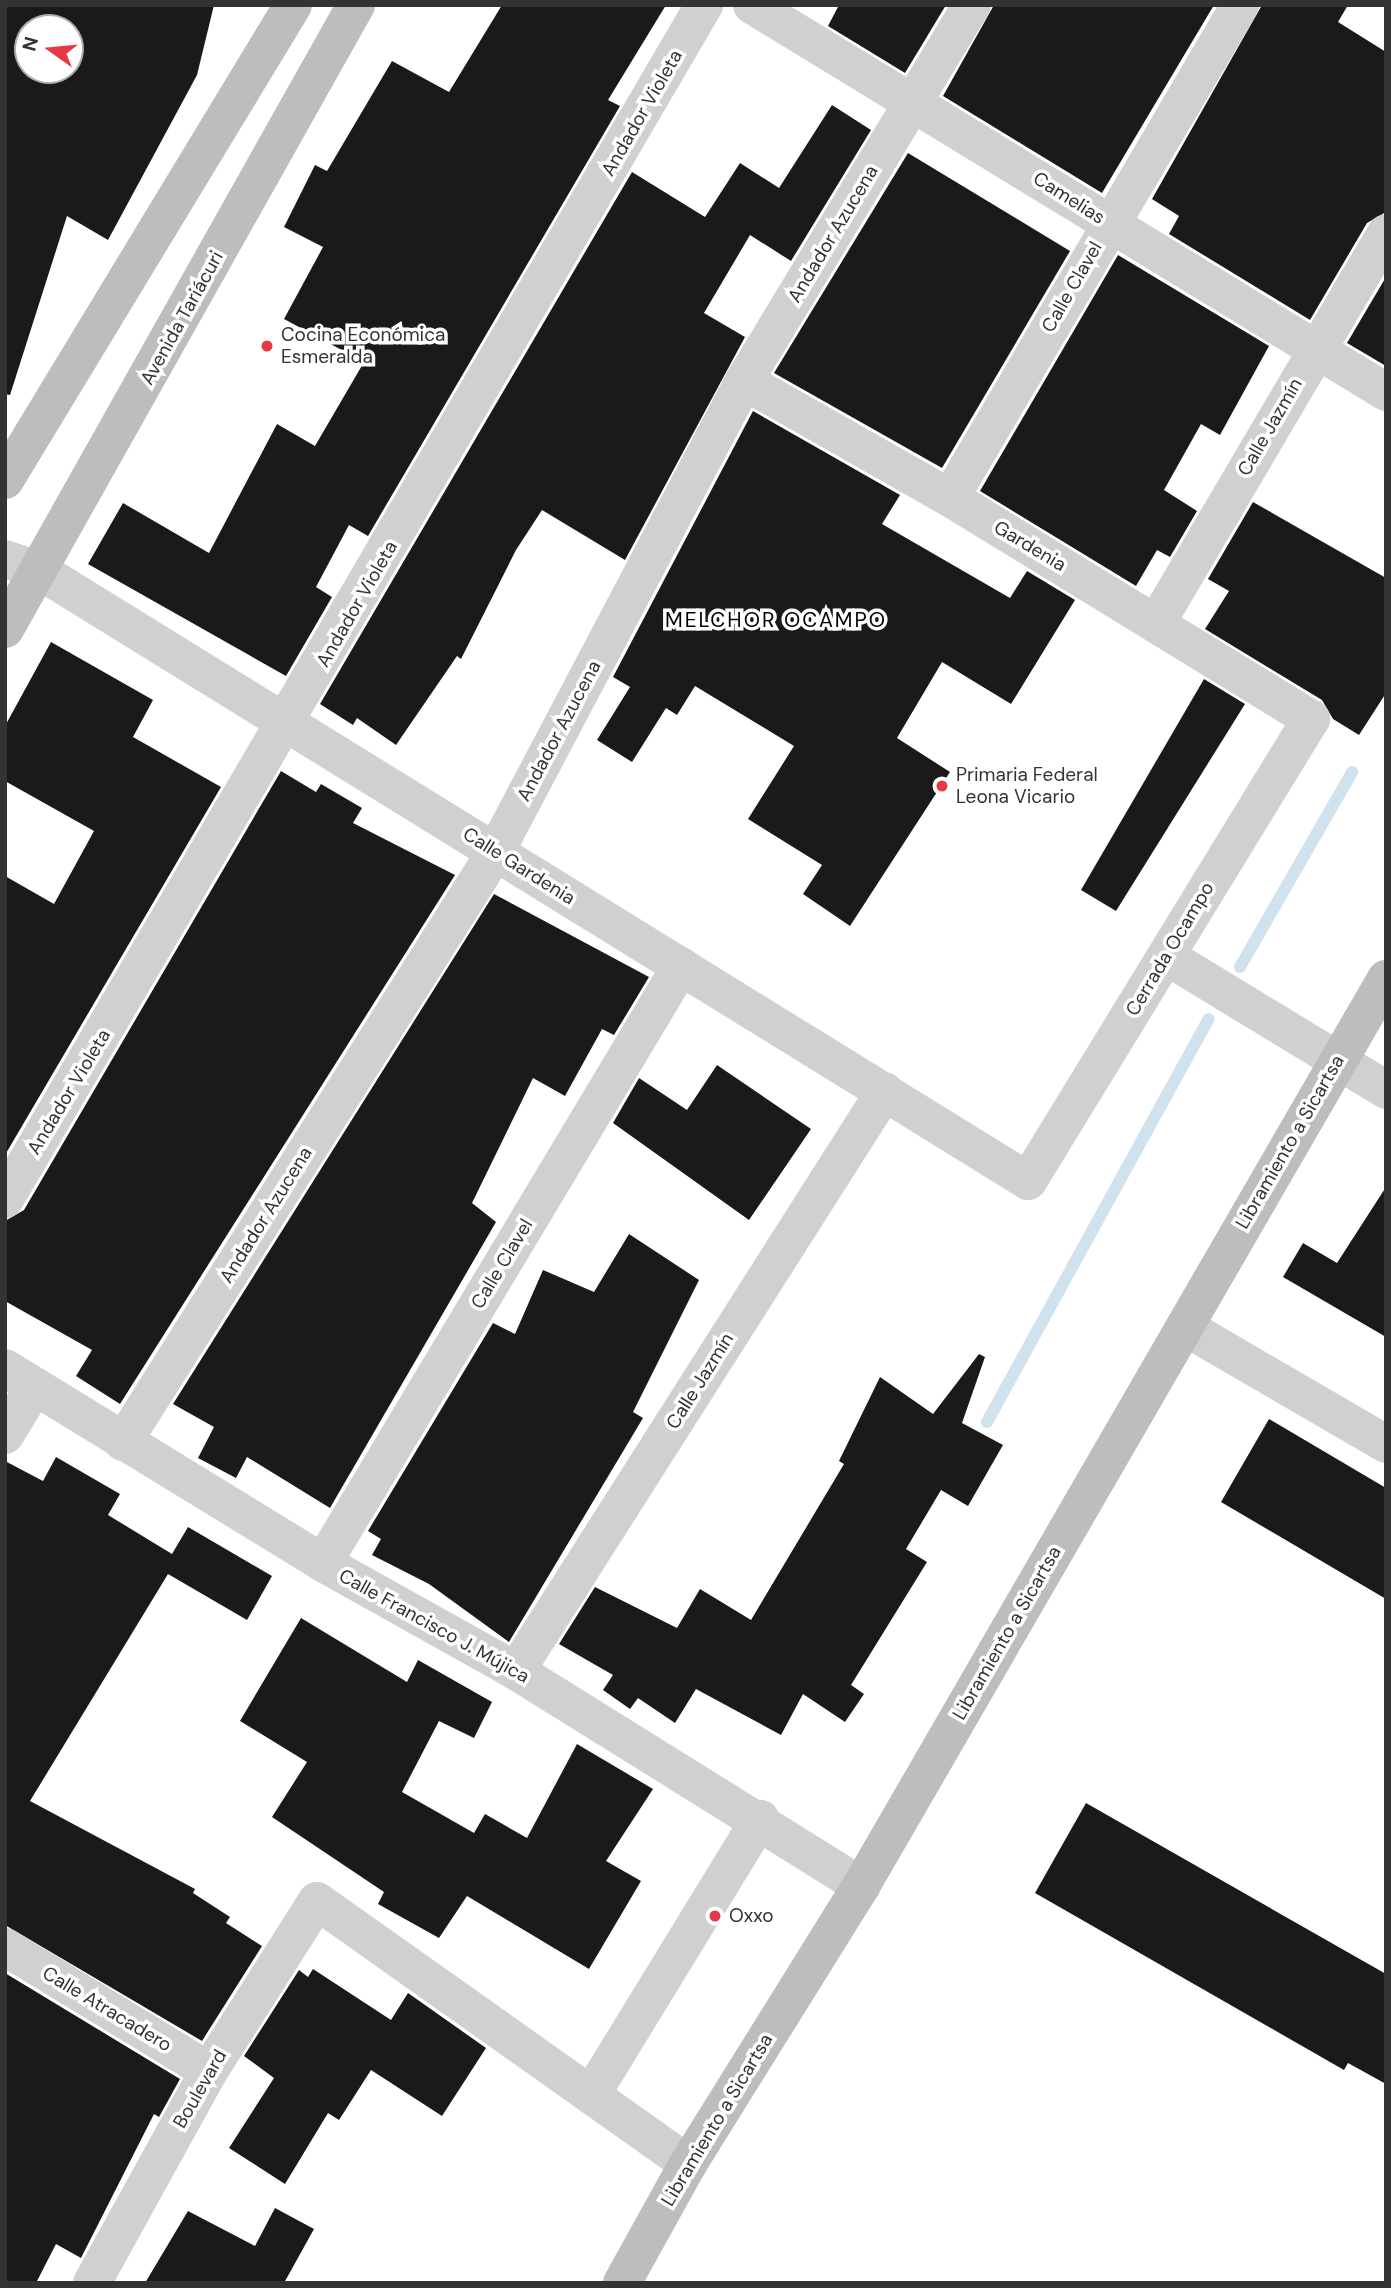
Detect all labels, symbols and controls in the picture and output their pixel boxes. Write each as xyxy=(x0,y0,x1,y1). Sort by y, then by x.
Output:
north arrow xyxy=(14,14,84,84)
text: N xyxy=(16,34,44,54)
street label: Andador Violeta xyxy=(597,46,687,180)
street label: Andador Azucena xyxy=(783,161,883,307)
street label: Camelias xyxy=(1029,167,1109,229)
street label: Calle Clavel xyxy=(1037,238,1107,336)
street label: Avenida Tariácuri xyxy=(136,247,228,389)
place label: Cocina Económica Esmeralda xyxy=(281,324,445,368)
marker: Cocina Económica Esmeralda xyxy=(259,338,275,354)
street label: Calle Jazmín xyxy=(1233,374,1307,480)
street label: Gardenia xyxy=(990,516,1070,576)
street label: Andador Violeta xyxy=(312,537,402,671)
district label: MELCHOR OCAMPO xyxy=(667,607,885,633)
street label: Andador Azucena xyxy=(512,657,606,805)
place label: Primaria Federal Leona Vicario xyxy=(956,764,1098,808)
marker: Primaria Federal Leona Vicario xyxy=(934,778,950,794)
street label: Calle Gardenia xyxy=(459,822,579,910)
street label: Cerrada Ocampo xyxy=(1121,878,1219,1020)
street label: Andador Violeta xyxy=(23,1025,115,1159)
street label: Libramiento a Sicartsa xyxy=(1231,1051,1349,1233)
street label: Andador Azucena xyxy=(215,1143,317,1287)
street label: Calle Clavel xyxy=(466,1215,538,1313)
street label: Calle Jazmín xyxy=(661,1329,739,1433)
street label: Libramiento a Sicartsa xyxy=(948,1542,1066,1724)
street label: Calle Francisco J. Mújica xyxy=(335,1564,533,1688)
place label: Oxxo xyxy=(729,1905,773,1927)
marker: Oxxo xyxy=(707,1908,723,1924)
street label: Calle Atracadero xyxy=(38,1961,176,2057)
street label: Libramiento a Sicartsa xyxy=(656,2030,778,2210)
street label: Boulevard xyxy=(168,2046,232,2132)

